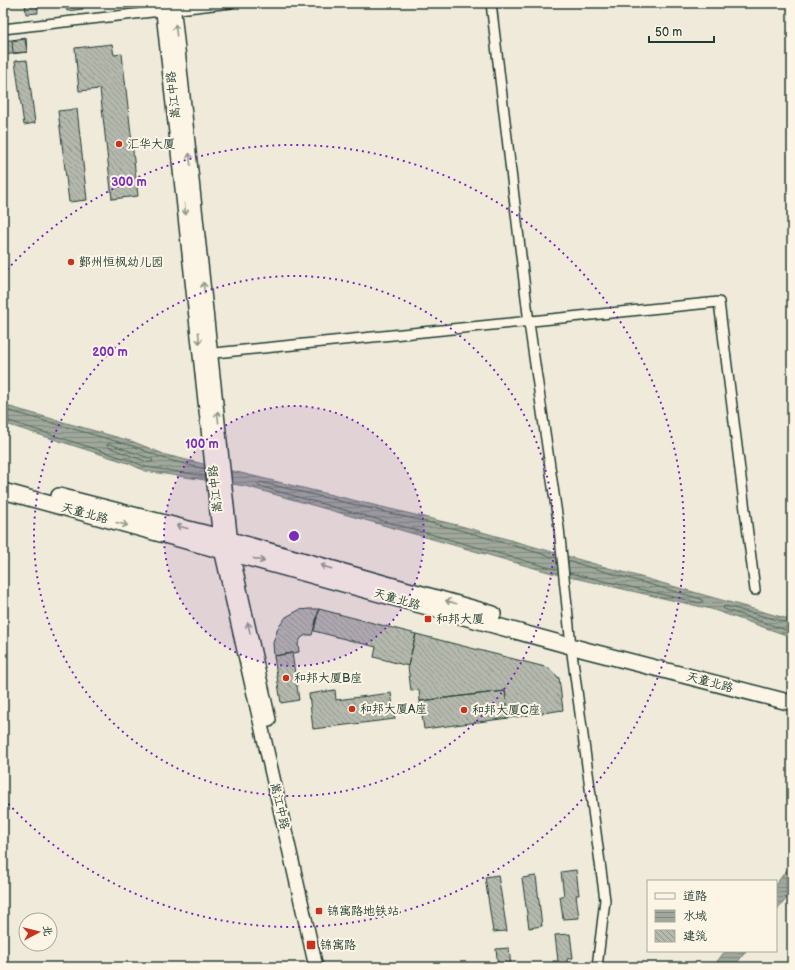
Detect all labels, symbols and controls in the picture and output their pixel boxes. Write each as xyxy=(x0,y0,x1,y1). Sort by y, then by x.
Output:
scale bar xyxy=(649,18,714,44)
one-way arrow xyxy=(172,24,179,37)
text: 50 m xyxy=(655,25,682,40)
street label: 嵩江中路 xyxy=(164,70,183,120)
place label: 汇华大厦 xyxy=(127,137,175,152)
marker: 汇华大厦 xyxy=(114,139,124,149)
one-way arrow xyxy=(186,153,193,166)
text: 300 m xyxy=(111,175,147,190)
one-way arrow xyxy=(181,202,189,215)
place label: 鄞州恒枫幼儿园 xyxy=(79,255,163,270)
marker: 鄞州恒枫幼儿园 xyxy=(66,257,76,267)
one-way arrow xyxy=(200,282,207,295)
one-way arrow xyxy=(196,331,203,344)
text: 200 m xyxy=(92,345,128,360)
one-way arrow xyxy=(214,411,222,424)
text: 100 m xyxy=(185,437,219,452)
street label: 嵩江中路 xyxy=(206,464,225,514)
street label: 天童北路 xyxy=(60,500,110,527)
one-way arrow xyxy=(115,520,128,528)
one-way arrow xyxy=(176,523,189,530)
centre of rings xyxy=(287,529,301,543)
one-way arrow xyxy=(252,557,265,564)
one-way arrow xyxy=(319,563,332,570)
street label: 天童北路 xyxy=(372,586,422,613)
one-way arrow xyxy=(444,598,457,605)
place label: 和邦大厦 xyxy=(436,612,484,627)
marker: 和邦大厦 xyxy=(423,614,433,624)
one-way arrow xyxy=(245,622,253,635)
street label: 天童北路 xyxy=(685,669,735,696)
place label: 和邦大厦B座 xyxy=(294,671,362,686)
marker: 和邦大厦B座 xyxy=(281,673,291,683)
place label: 和邦大厦A座 xyxy=(360,702,427,717)
place label: 和邦大厦C座 xyxy=(472,703,541,718)
marker: 和邦大厦A座 xyxy=(347,704,357,714)
marker: 和邦大厦C座 xyxy=(459,705,469,715)
street label: 嵩江中路 xyxy=(267,781,292,831)
legend xyxy=(647,880,777,952)
text: 道路 xyxy=(683,889,707,904)
place label: 锦寓路地铁站 xyxy=(327,904,399,919)
marker: 锦寓路地铁站 xyxy=(314,906,324,916)
text: 水域 xyxy=(683,909,707,924)
north arrow xyxy=(18,912,58,952)
text: 北 xyxy=(40,925,55,937)
text: 建筑 xyxy=(683,929,707,944)
place label: 锦寓路 xyxy=(320,938,356,953)
marker: 锦寓路 xyxy=(305,939,317,951)

